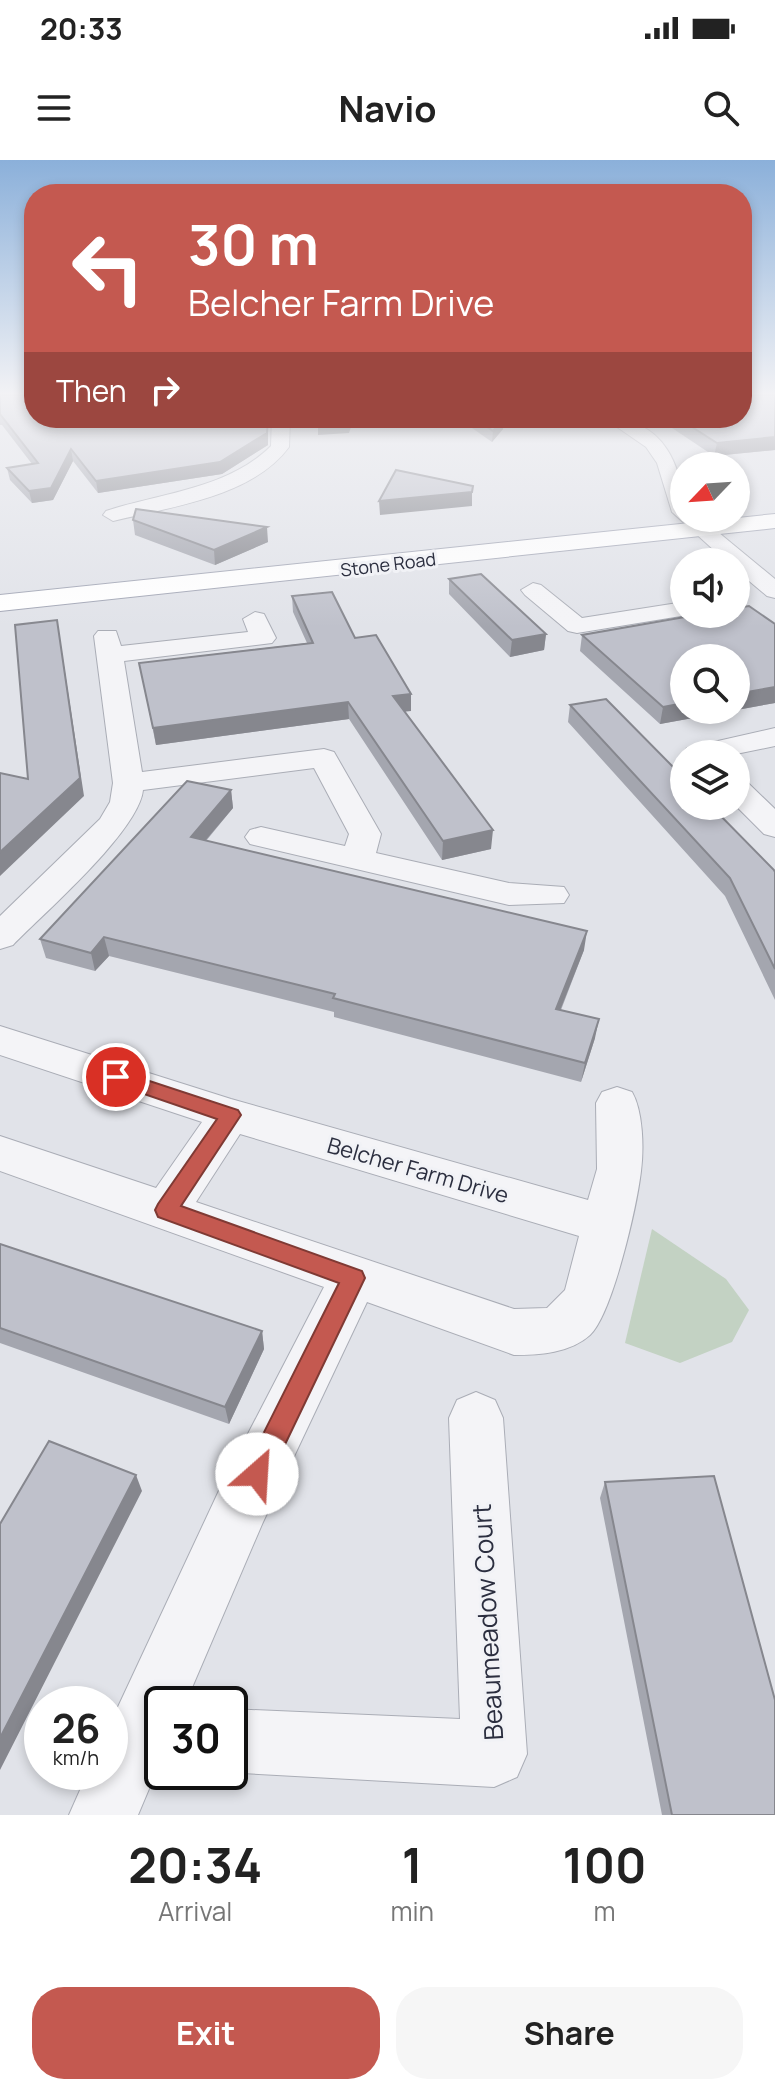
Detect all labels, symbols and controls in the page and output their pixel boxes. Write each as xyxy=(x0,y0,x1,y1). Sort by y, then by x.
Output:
text: 20:33 xyxy=(40,8,123,49)
text: Navio xyxy=(338,84,437,133)
icon: menu xyxy=(32,86,76,130)
icon: search xyxy=(699,86,743,130)
text: 30 m xyxy=(188,205,319,282)
icon: left xyxy=(56,216,160,320)
text: Belcher Farm Drive xyxy=(188,278,494,327)
icon: right xyxy=(143,368,187,412)
text: Then xyxy=(56,370,127,411)
north arrow xyxy=(670,452,750,532)
map controls xyxy=(670,452,750,820)
street label: Stone Road xyxy=(339,546,437,582)
button: sound xyxy=(670,548,750,628)
button: search xyxy=(670,644,750,724)
button: layers xyxy=(670,740,750,820)
pin xyxy=(82,1043,150,1111)
icon: arrive xyxy=(94,1055,138,1099)
street label: Belcher Farm Drive xyxy=(324,1130,512,1210)
position arrow xyxy=(215,1432,299,1516)
street label: Beaumeadow Court xyxy=(463,1503,511,1741)
speed limit sign: 30 xyxy=(144,1686,248,1790)
text: 26 xyxy=(52,1700,100,1755)
text: km/h xyxy=(53,1744,99,1771)
text: 20:34 xyxy=(128,1832,262,1897)
text: 1 xyxy=(402,1832,423,1897)
text: 100 xyxy=(562,1832,647,1897)
text: Arrival xyxy=(158,1893,232,1929)
text: min xyxy=(390,1893,434,1929)
text: m xyxy=(593,1893,616,1929)
button: Exit xyxy=(32,1987,380,2079)
button: Share xyxy=(396,1987,743,2079)

